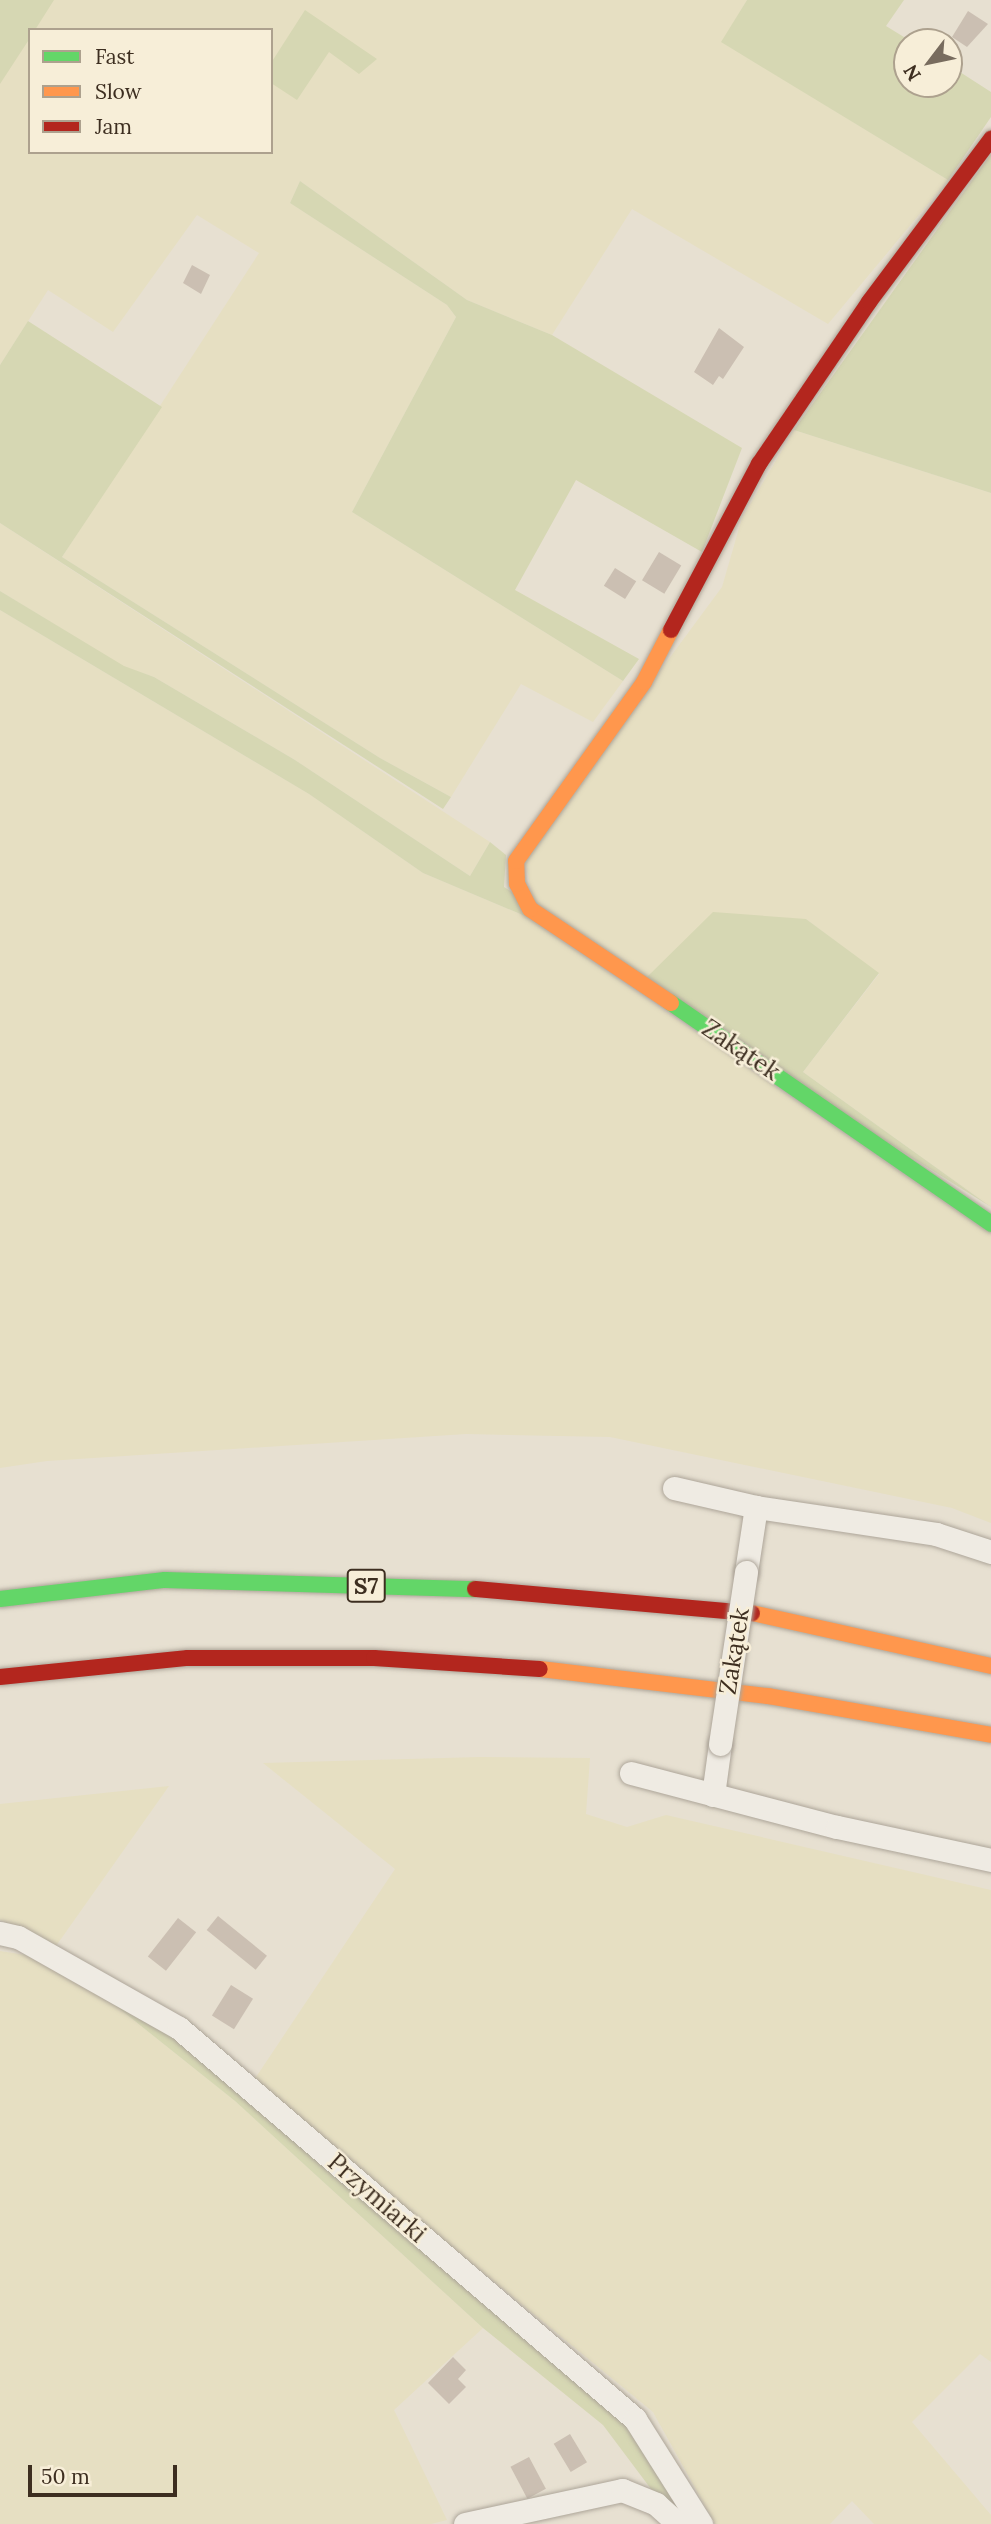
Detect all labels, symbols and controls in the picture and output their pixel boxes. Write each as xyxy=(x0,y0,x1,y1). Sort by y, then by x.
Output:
legend xyxy=(28,28,273,154)
north arrow xyxy=(893,28,963,98)
text: Fast xyxy=(95,43,134,70)
text: N xyxy=(898,60,926,86)
text: Slow xyxy=(95,78,142,105)
text: Jam xyxy=(95,113,132,140)
street label: Zakątek xyxy=(697,1014,785,1086)
road number: S7 xyxy=(345,1567,387,1606)
street label: Zakątek xyxy=(713,1606,755,1696)
street label: Przymiarki xyxy=(322,2148,432,2248)
scale bar xyxy=(32,2450,180,2494)
text: 50 m xyxy=(41,2463,90,2490)

